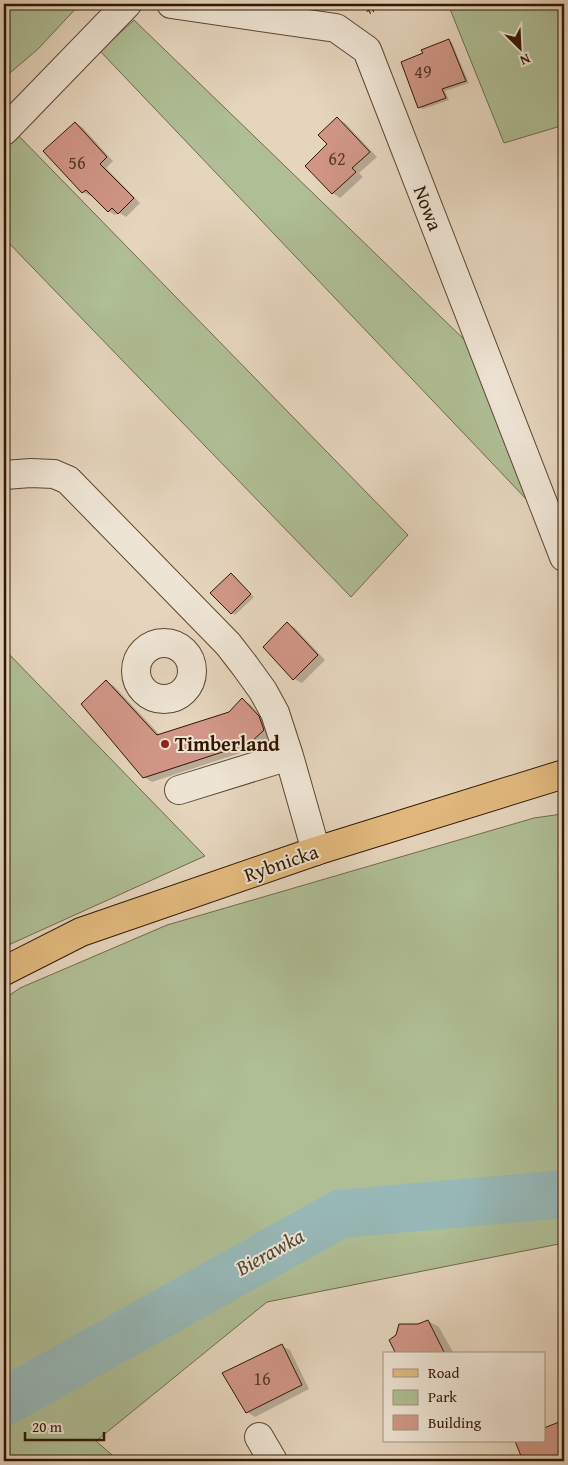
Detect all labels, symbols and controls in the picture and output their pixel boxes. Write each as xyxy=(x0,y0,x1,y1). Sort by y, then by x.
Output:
north arrow xyxy=(496,22,546,72)
text: N xyxy=(516,49,534,71)
house number: 49 xyxy=(414,58,432,85)
house number: 62 xyxy=(328,145,346,172)
house number: 56 xyxy=(68,149,86,176)
street label: Nowa xyxy=(407,181,451,235)
place label: Timberland xyxy=(175,729,280,758)
marker: Timberland xyxy=(159,738,171,750)
street label: Rybnicka xyxy=(240,836,322,889)
water label: Bierawka xyxy=(229,1220,310,1284)
legend xyxy=(383,1352,546,1442)
text: Road xyxy=(428,1362,459,1383)
house number: 16 xyxy=(253,1365,271,1392)
text: Park xyxy=(428,1386,457,1407)
scale bar xyxy=(25,1410,104,1442)
text: Building xyxy=(428,1412,482,1433)
text: 20 m xyxy=(32,1416,63,1437)

